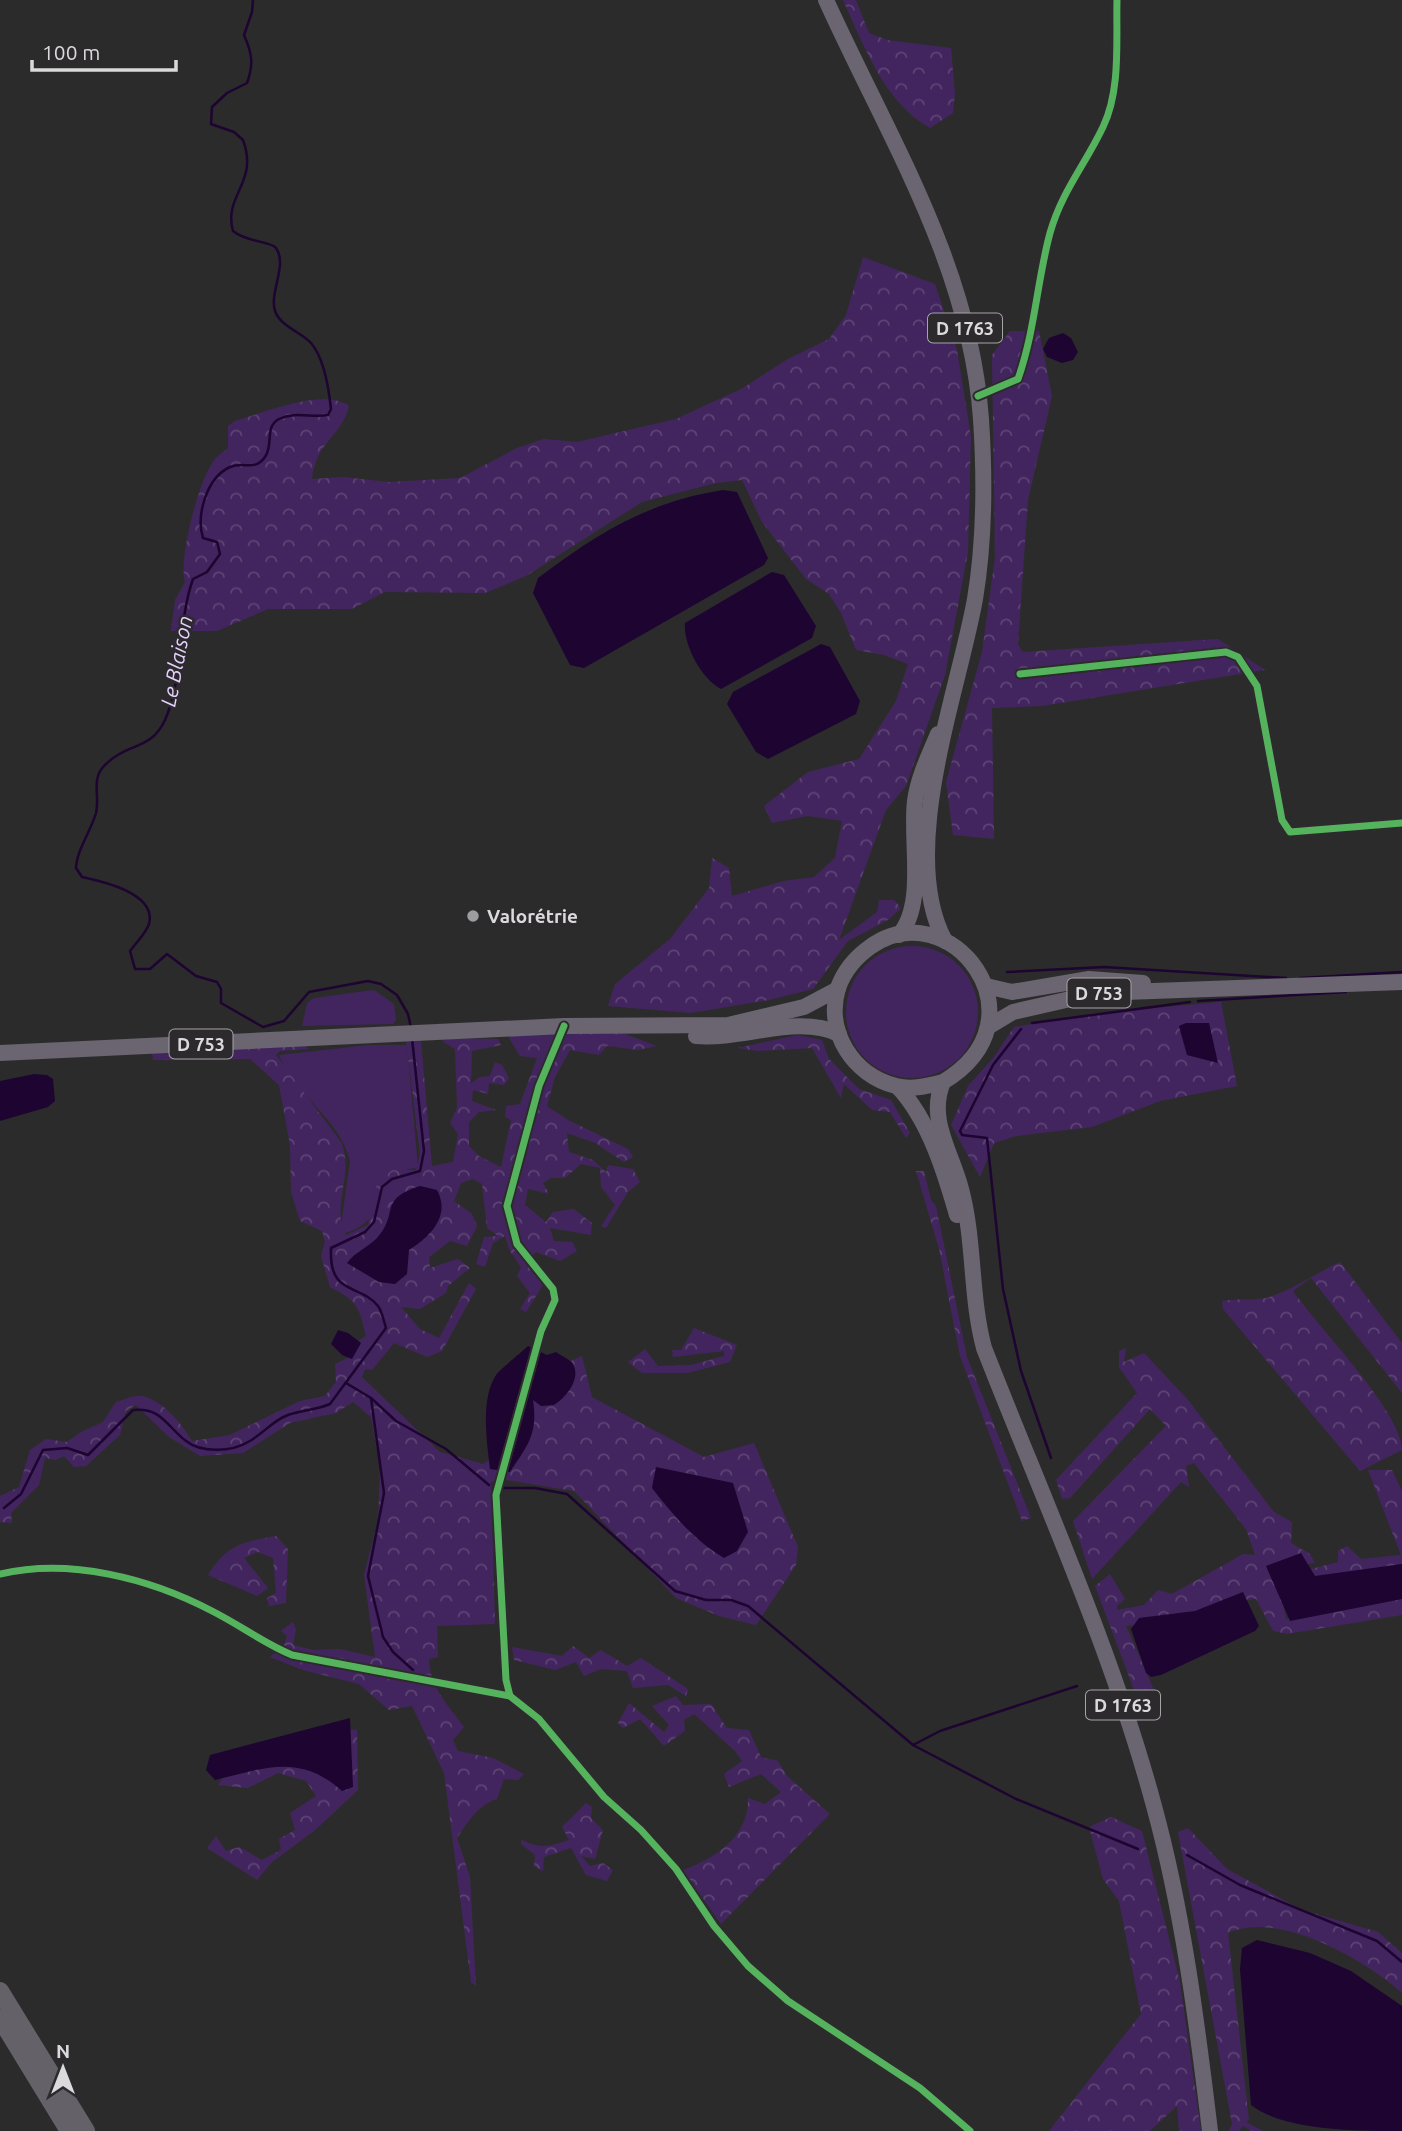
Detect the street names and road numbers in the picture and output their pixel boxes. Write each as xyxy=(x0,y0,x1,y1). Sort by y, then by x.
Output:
road number: D 1763 xyxy=(928,314,1002,342)
road number: D 753 xyxy=(1068,978,1130,1008)
road number: D 753 xyxy=(170,1030,232,1058)
road number: D 1763 xyxy=(1086,1690,1160,1720)

